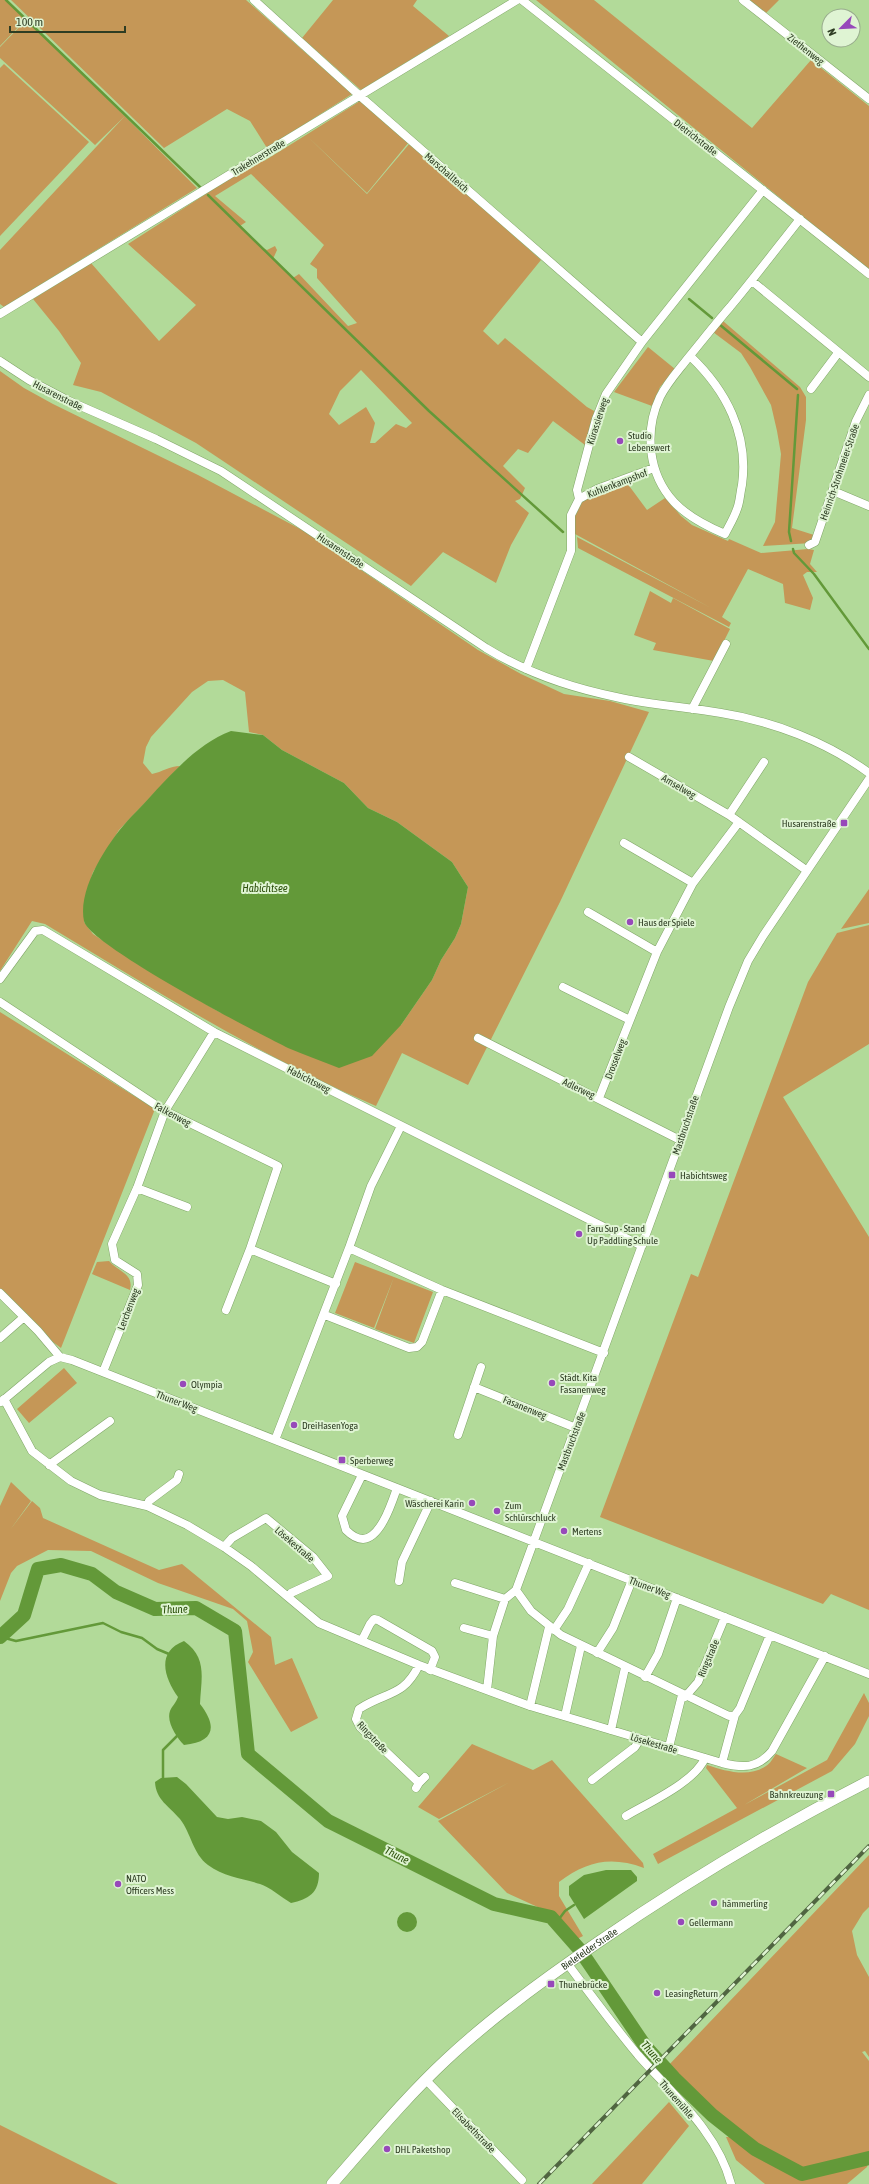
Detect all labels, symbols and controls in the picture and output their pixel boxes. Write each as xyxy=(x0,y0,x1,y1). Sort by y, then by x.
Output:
scale bar xyxy=(10,8,125,34)
north arrow xyxy=(821,8,861,48)
text: 100 m xyxy=(16,15,43,29)
text: N xyxy=(825,27,839,37)
street label: Ziethenweg xyxy=(785,32,827,67)
street label: Dietrichstraße xyxy=(672,117,720,158)
street label: Trakehnerstraße xyxy=(230,137,287,178)
street label: Marschallteich xyxy=(422,150,471,195)
street label: Husarenstraße xyxy=(31,378,85,413)
street label: Kürassierweg xyxy=(585,396,610,446)
street label: Heinrich-Strohmeier-Straße xyxy=(818,422,861,522)
place label: Studio Lebenswert xyxy=(628,430,670,453)
marker: Studio Lebenswert xyxy=(615,436,625,446)
street label: Kuhlenkampshof xyxy=(586,467,649,500)
street label: Husarenstraße xyxy=(315,531,367,570)
street label: Amselweg xyxy=(660,772,698,801)
place label: Husarenstraße xyxy=(782,818,836,829)
marker: Husarenstraße xyxy=(839,818,849,828)
water label: Habichtsee xyxy=(242,882,288,894)
marker: Haus der Spiele xyxy=(625,917,635,927)
place label: Haus der Spiele xyxy=(638,917,695,928)
street label: Drosselweg xyxy=(603,1037,628,1081)
street label: Habichtsweg xyxy=(285,1064,333,1095)
street label: Adlerweg xyxy=(561,1076,597,1101)
street label: Mastbruchstraße xyxy=(670,1094,701,1156)
street label: Falkenweg xyxy=(153,1100,193,1129)
marker: Habichtsweg xyxy=(667,1170,677,1180)
place label: Habichtsweg xyxy=(680,1170,728,1181)
place label: Faru Sup - Stand Up Paddling Schule xyxy=(587,1223,658,1246)
marker: Faru Sup - Stand Up Paddling Schule xyxy=(574,1229,584,1239)
street label: Lerchenweg xyxy=(115,1286,142,1332)
place label: Städt. Kita Fasanenweg xyxy=(560,1372,606,1395)
marker: Städt. Kita Fasanenweg xyxy=(547,1378,557,1388)
marker: Olympia xyxy=(178,1379,188,1389)
place label: Olympia xyxy=(191,1379,223,1390)
street label: Thuner Weg xyxy=(155,1389,200,1415)
street label: Fasanenweg xyxy=(502,1394,549,1421)
street label: Mastbruchstraße xyxy=(555,1410,588,1472)
marker: DreiHasenYoga xyxy=(289,1420,299,1430)
place label: DreiHasenYoga xyxy=(302,1420,358,1431)
marker: Sperberweg xyxy=(337,1455,347,1465)
place label: Sperberweg xyxy=(350,1455,394,1466)
place label: Wäscherei Karin xyxy=(405,1498,464,1509)
marker: Wäscherei Karin xyxy=(467,1498,477,1508)
place label: Zum Schlürschluck xyxy=(505,1500,556,1523)
marker: Zum Schlürschluck xyxy=(492,1506,502,1516)
street label: Lösekestraße xyxy=(273,1524,317,1565)
marker: Mertens xyxy=(559,1526,569,1536)
place label: Mertens xyxy=(572,1526,602,1537)
street label: Thuner Weg xyxy=(628,1575,673,1601)
water label: Thune xyxy=(162,1603,188,1615)
street label: Ringstraße xyxy=(696,1637,721,1679)
street label: Ringstraße xyxy=(355,1719,390,1756)
street label: Lösekestraße xyxy=(629,1731,679,1756)
place label: Bahnkreuzung xyxy=(770,1789,824,1800)
marker: Bahnkreuzung xyxy=(826,1789,836,1799)
water label: Thune xyxy=(383,1844,411,1866)
place label: NATO Officers Mess xyxy=(126,1873,174,1896)
marker: NATO Officers Mess xyxy=(113,1879,123,1889)
marker: hämmerling xyxy=(709,1898,719,1908)
place label: hämmerling xyxy=(722,1898,768,1909)
marker: Gellermann xyxy=(676,1917,686,1927)
place label: Gellermann xyxy=(689,1917,733,1928)
street label: Bielefelder Straße xyxy=(559,1926,620,1972)
marker: Thunebrücke xyxy=(546,1979,556,1989)
place label: Thunebrücke xyxy=(559,1979,608,1990)
marker: LeasingReturn xyxy=(652,1988,662,1998)
place label: LeasingReturn xyxy=(665,1988,718,1999)
water label: Thune xyxy=(639,2038,665,2066)
street label: Thunemühle xyxy=(657,2078,697,2121)
street label: Elisabethstraße xyxy=(450,2106,498,2155)
marker: DHL Paketshop xyxy=(382,2144,392,2154)
place label: DHL Paketshop xyxy=(395,2144,451,2155)

